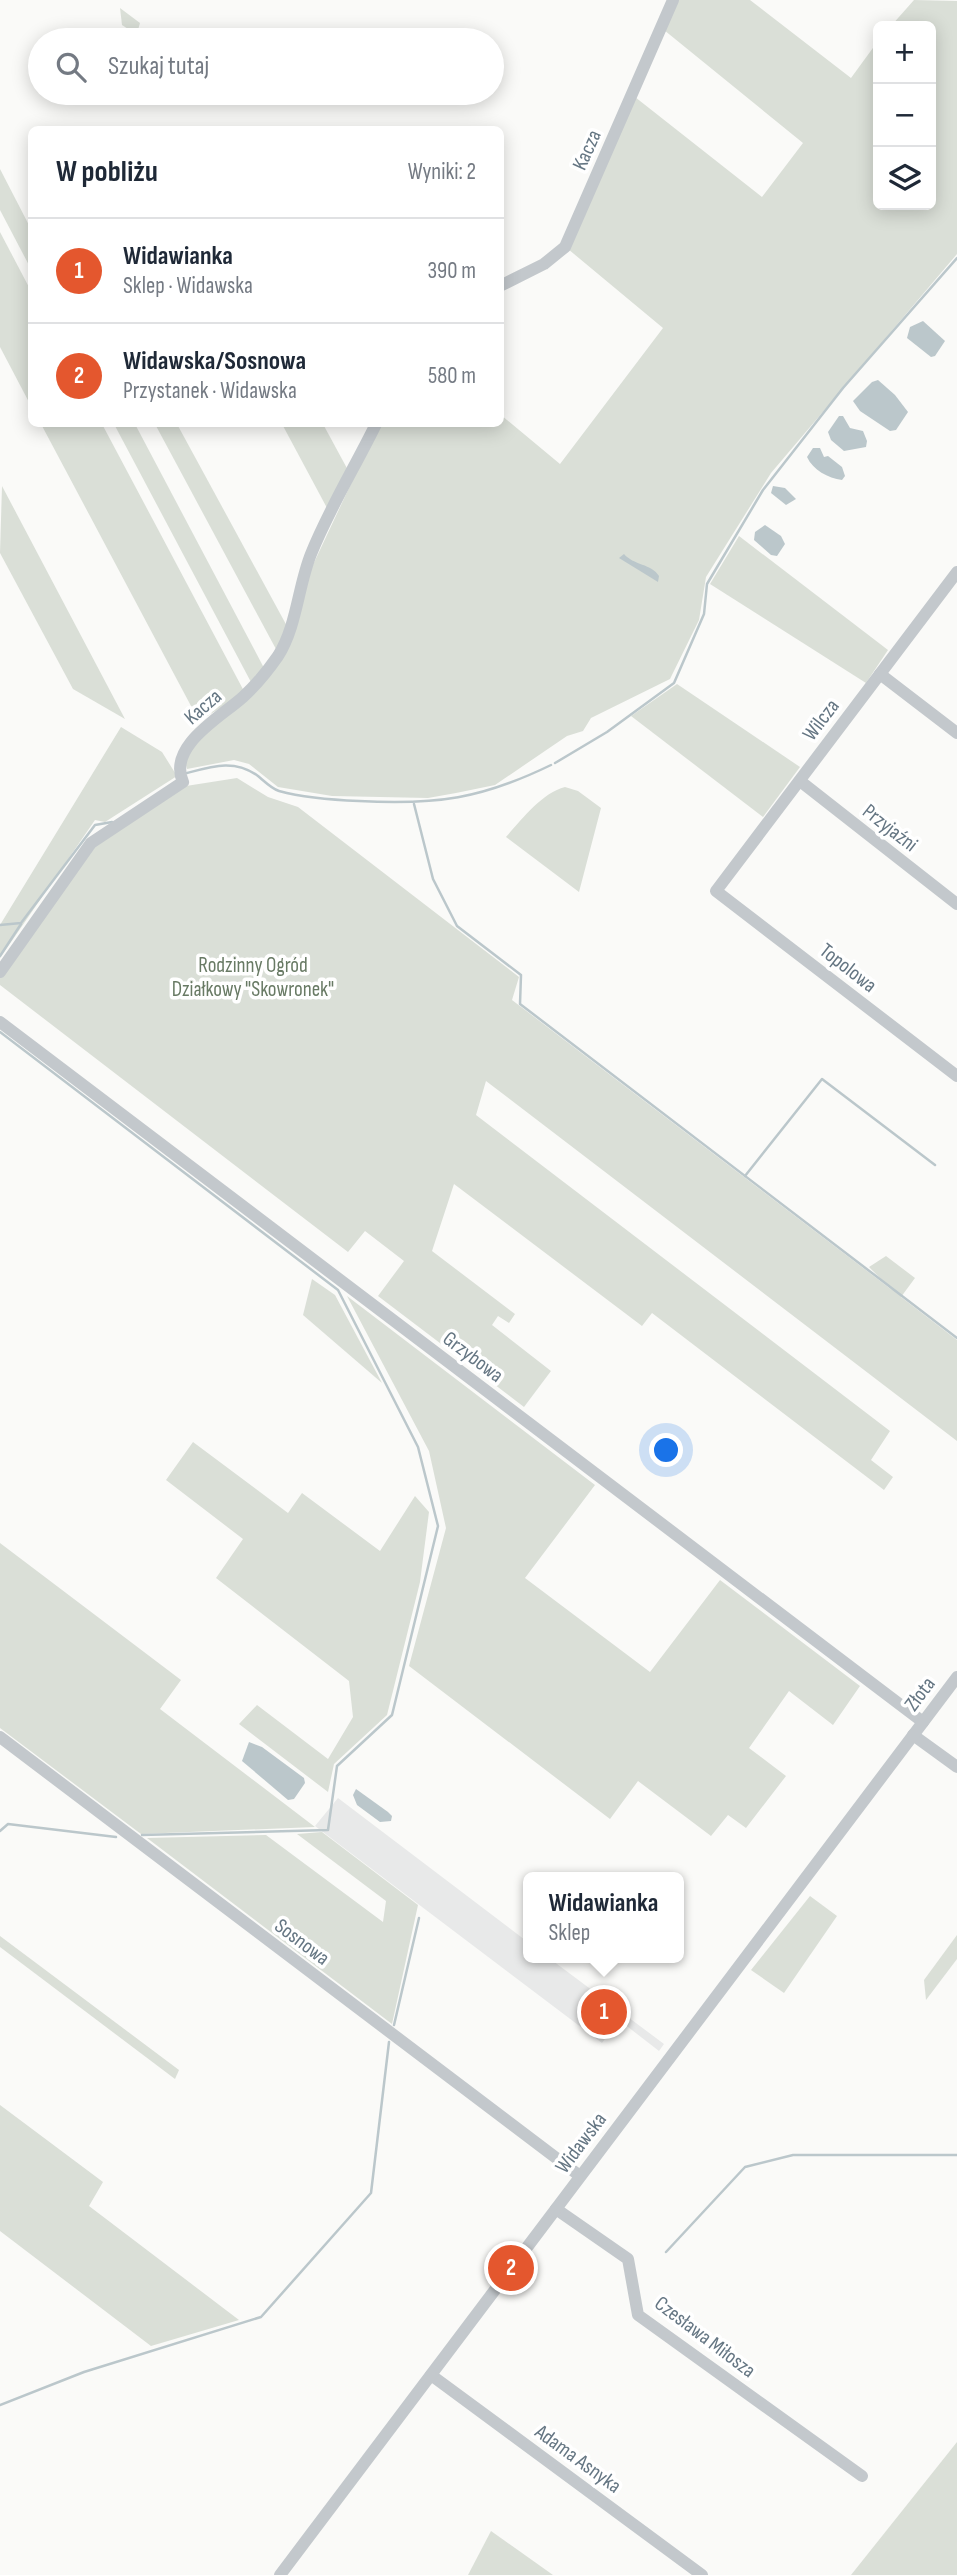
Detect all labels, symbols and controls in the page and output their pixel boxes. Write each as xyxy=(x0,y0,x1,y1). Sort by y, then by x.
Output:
map controls xyxy=(873,21,936,210)
button: + xyxy=(873,21,936,84)
search box xyxy=(28,28,504,105)
icon: search xyxy=(52,48,90,86)
text: Szukaj tutaj xyxy=(108,51,209,82)
button: − xyxy=(873,84,936,147)
street label: Kacza xyxy=(567,126,607,174)
button: layers xyxy=(873,147,936,210)
text: W pobliżu xyxy=(56,154,158,190)
text: Wyniki: 2 xyxy=(408,158,476,186)
text: Widawianka xyxy=(123,241,233,272)
text: 1 xyxy=(74,257,84,285)
text: 390 m xyxy=(427,257,476,285)
text: Sklep · Widawska xyxy=(123,272,253,300)
text: Widawska/Sosnowa xyxy=(123,346,306,377)
text: 2 xyxy=(74,362,84,390)
text: 580 m xyxy=(428,362,476,390)
text: Przystanek · Widawska xyxy=(123,377,297,405)
street label: Kacza xyxy=(179,684,227,730)
street label: Wilcza xyxy=(797,694,845,746)
street label: Przyjaźni xyxy=(858,799,922,857)
street label: Topolowa xyxy=(815,938,881,998)
park label: Rodzinny Ogród Działkowy "Skowronek" xyxy=(172,953,334,1002)
street label: Grzybowa xyxy=(438,1326,508,1388)
your location xyxy=(649,1433,683,1467)
street label: Złota xyxy=(899,1672,941,1716)
popup xyxy=(523,1872,684,1963)
text: Widawianka xyxy=(549,1888,658,1919)
street label: Sosnowa xyxy=(270,1913,334,1971)
text: Sklep xyxy=(549,1919,590,1947)
pin: 1 xyxy=(581,1986,627,2038)
street label: Widawska xyxy=(550,2108,612,2178)
pin: 2 xyxy=(488,2242,534,2294)
street label: Czesława Miłosza xyxy=(650,2291,760,2383)
street label: Adama Asnyka xyxy=(529,2419,626,2499)

